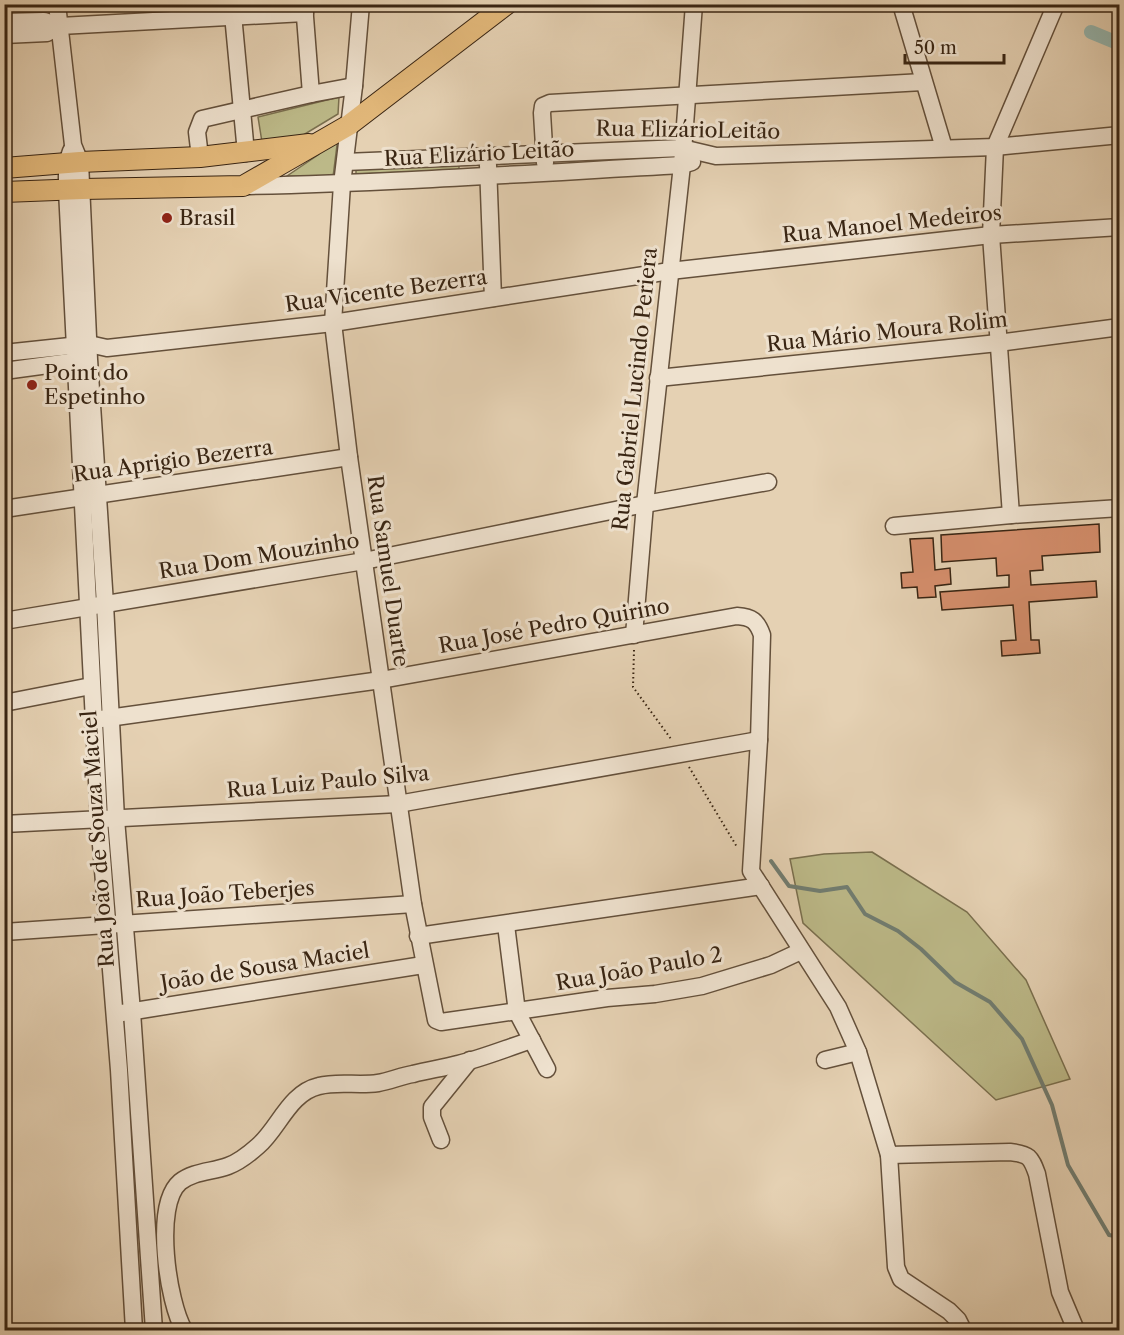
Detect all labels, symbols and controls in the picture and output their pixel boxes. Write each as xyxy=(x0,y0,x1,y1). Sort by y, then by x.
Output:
scale bar xyxy=(905,27,1004,65)
text: 50 m xyxy=(914,37,957,59)
street label: Rua ElizárioLeitão xyxy=(595,115,781,144)
street label: Rua Elizário Leitão xyxy=(383,136,575,171)
street label: Rua Manoel Medeiros xyxy=(781,200,1003,247)
place label: Brasil xyxy=(179,205,235,230)
marker: Brasil xyxy=(160,211,174,225)
street label: Rua Gabriel Lucindo Periera xyxy=(607,245,662,532)
street label: Rua Vicente Bezerra xyxy=(283,264,490,317)
street label: Rua Mário Moura Rolim xyxy=(765,306,1009,357)
place label: Point do Espetinho xyxy=(44,360,145,409)
marker: Point do Espetinho xyxy=(25,378,39,392)
street label: Rua Aprigio Bezerra xyxy=(72,434,275,487)
street label: Rua Samuel Duarte xyxy=(363,473,414,668)
street label: Rua Dom Mouzinho xyxy=(157,527,361,584)
street label: Rua José Pedro Quirino xyxy=(436,593,671,658)
street label: Rua João de Souza Maciel xyxy=(76,710,119,968)
street label: Rua Luiz Paulo Silva xyxy=(226,760,431,803)
street label: Rua João Teberjes xyxy=(135,875,315,912)
street label: João de Sousa Maciel xyxy=(156,938,371,996)
street label: Rua João Paulo 2 xyxy=(554,942,724,995)

